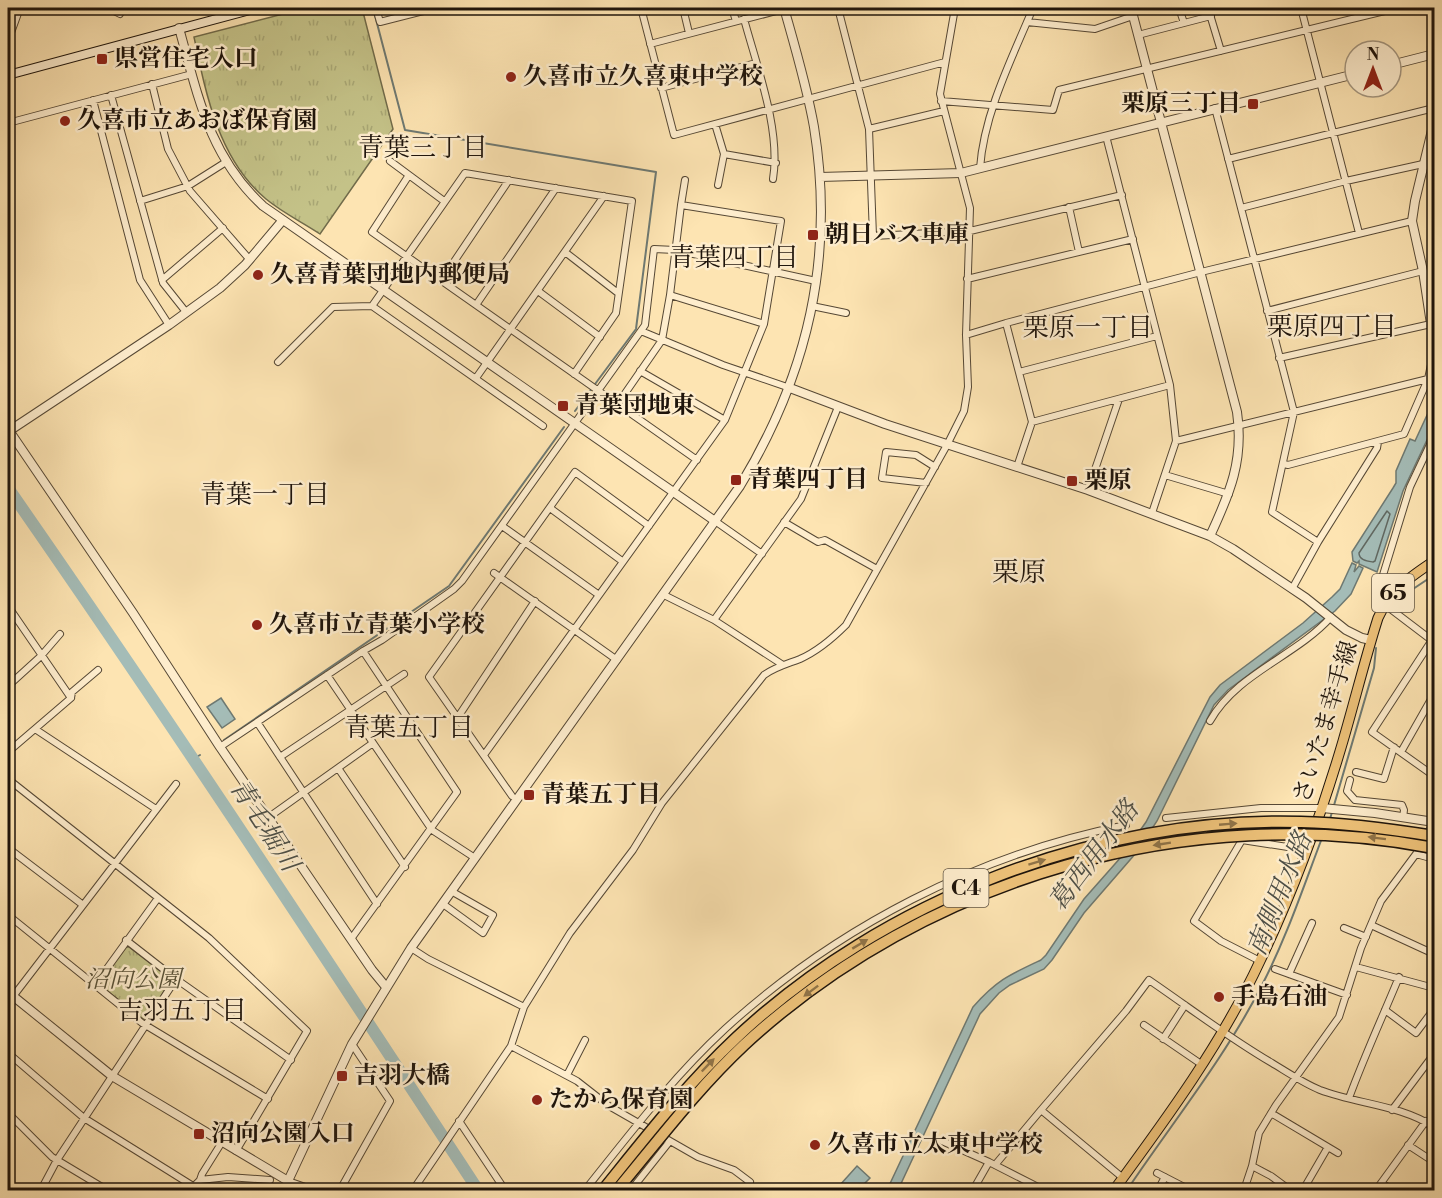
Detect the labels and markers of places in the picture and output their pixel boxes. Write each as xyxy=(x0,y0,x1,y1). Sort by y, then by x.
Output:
place label: 県営住宅入口 xyxy=(114,44,258,74)
marker: 県営住宅入口 xyxy=(95,52,109,66)
place label: 久喜市立久喜東中学校 xyxy=(523,62,763,92)
marker: 久喜市立久喜東中学校 xyxy=(504,70,518,84)
place label: 栗原三丁目 xyxy=(1121,89,1241,119)
marker: 栗原三丁目 xyxy=(1246,97,1260,111)
place label: 久喜市立あおば保育園 xyxy=(77,106,317,136)
marker: 久喜市立あおば保育園 xyxy=(58,114,72,128)
place label: 朝日バス車庫 xyxy=(825,220,969,250)
marker: 朝日バス車庫 xyxy=(806,228,820,242)
place label: 久喜青葉団地内郵便局 xyxy=(270,260,510,290)
marker: 久喜青葉団地内郵便局 xyxy=(251,268,265,282)
place label: 青葉団地東 xyxy=(575,391,695,421)
marker: 青葉団地東 xyxy=(556,399,570,413)
place label: 青葉四丁目 xyxy=(748,465,868,495)
place label: 栗原 xyxy=(1084,466,1132,496)
marker: 青葉四丁目 xyxy=(729,473,743,487)
marker: 栗原 xyxy=(1065,474,1079,488)
place label: 久喜市立青葉小学校 xyxy=(269,610,485,640)
marker: 久喜市立青葉小学校 xyxy=(250,618,264,632)
place label: 青葉五丁目 xyxy=(541,780,661,810)
marker: 青葉五丁目 xyxy=(522,788,536,802)
place label: 手島石油 xyxy=(1231,982,1327,1012)
marker: 手島石油 xyxy=(1212,990,1226,1004)
place label: 吉羽大橋 xyxy=(354,1061,450,1091)
marker: 吉羽大橋 xyxy=(335,1069,349,1083)
place label: たから保育園 xyxy=(549,1085,693,1115)
marker: たから保育園 xyxy=(530,1093,544,1107)
place label: 沼向公園入口 xyxy=(211,1119,355,1149)
marker: 沼向公園入口 xyxy=(192,1127,206,1141)
place label: 久喜市立太東中学校 xyxy=(827,1130,1043,1160)
marker: 久喜市立太東中学校 xyxy=(808,1138,822,1152)

